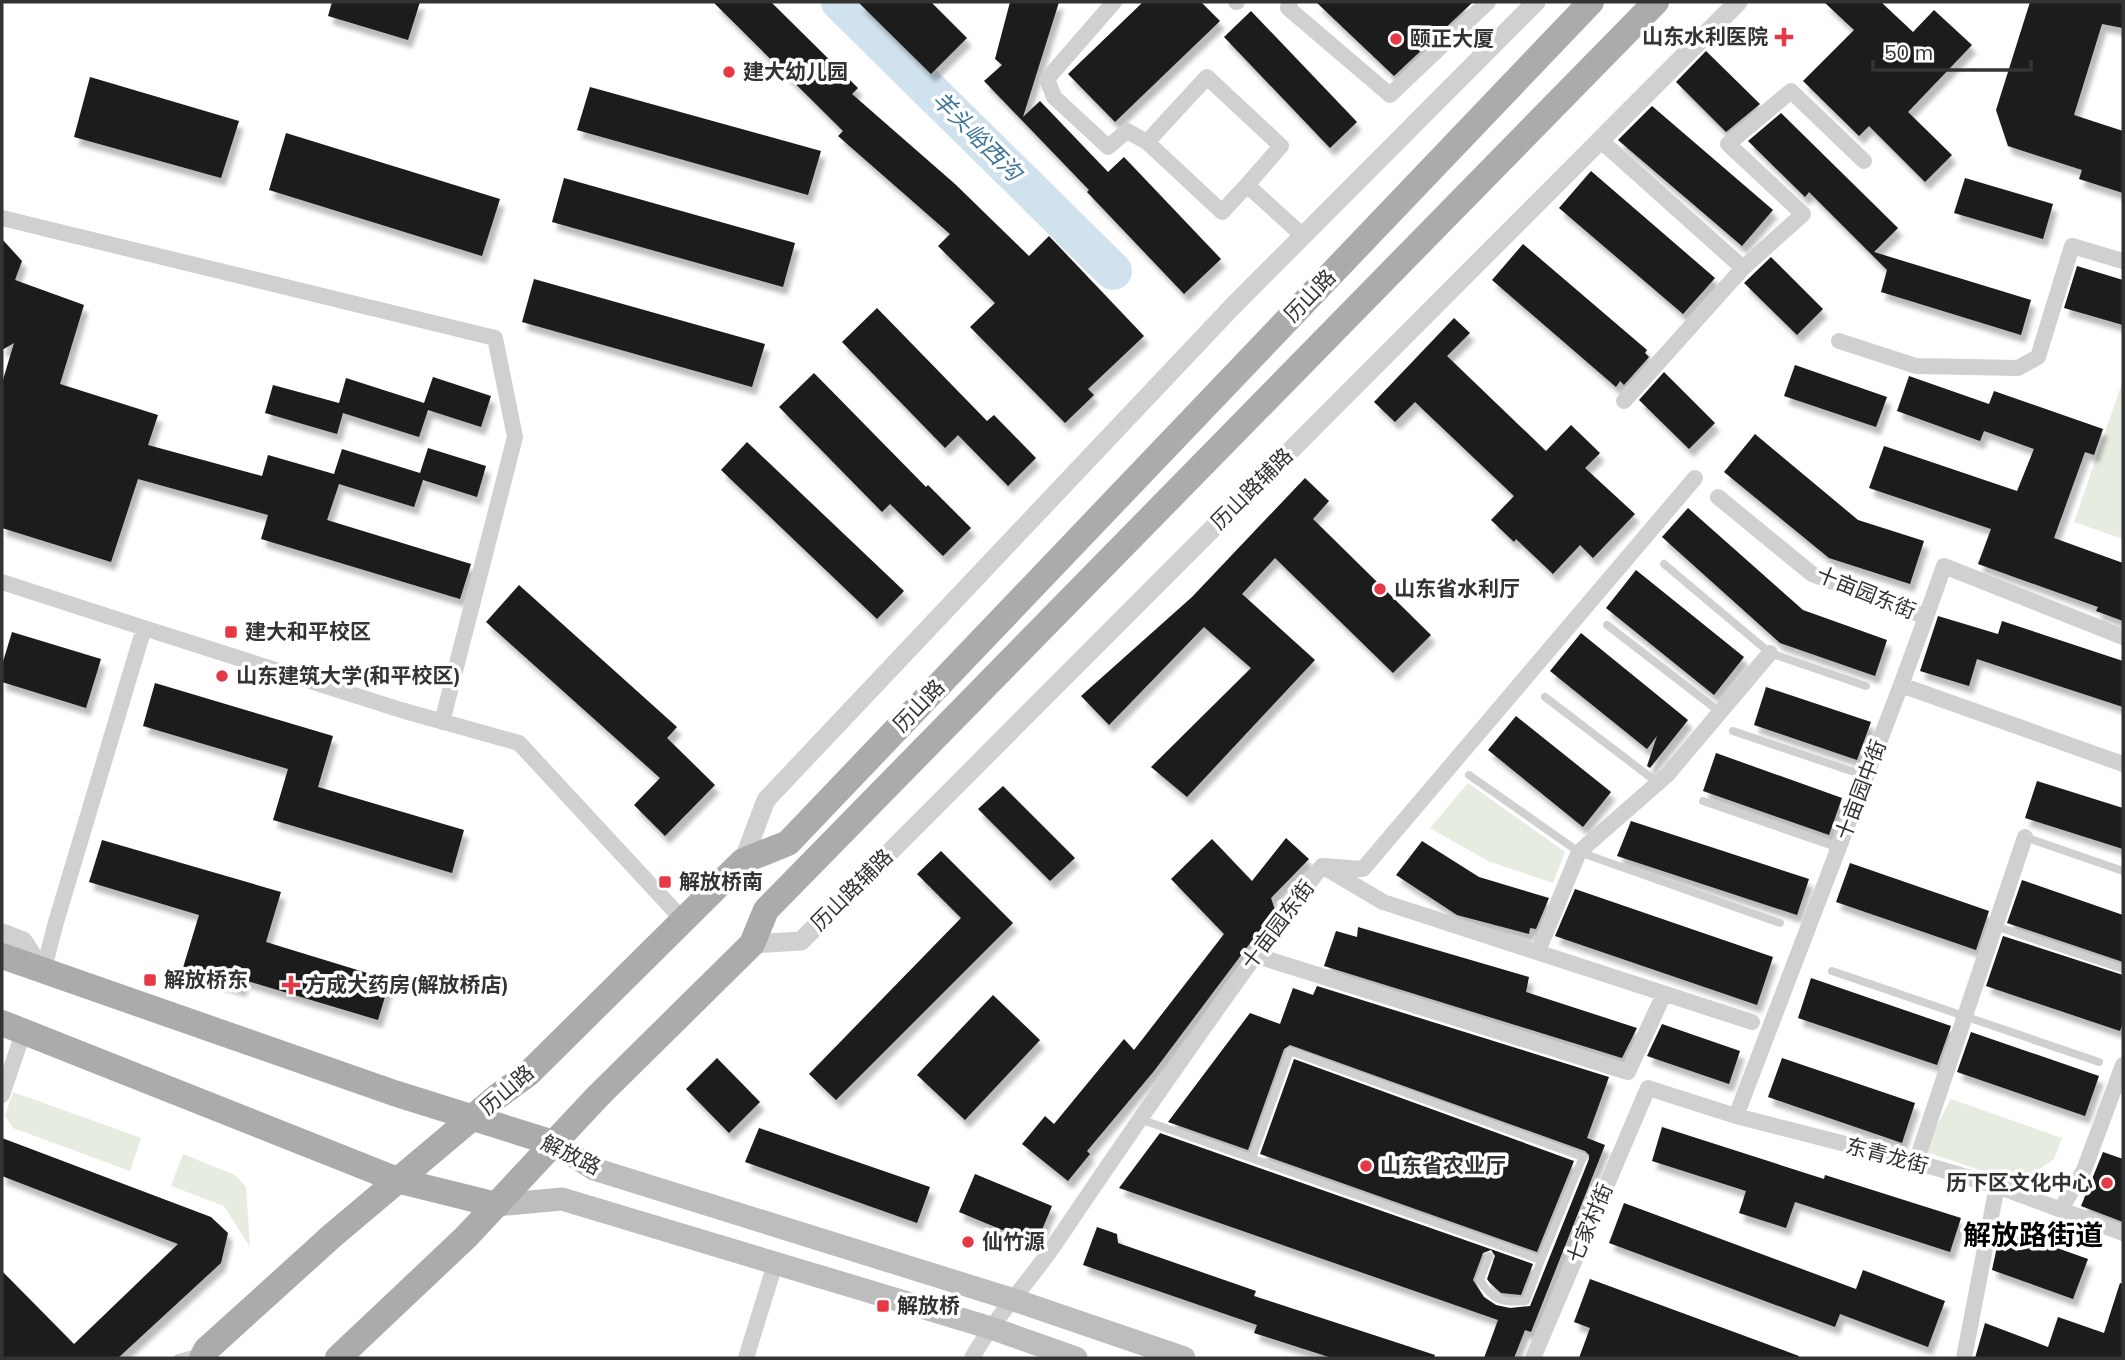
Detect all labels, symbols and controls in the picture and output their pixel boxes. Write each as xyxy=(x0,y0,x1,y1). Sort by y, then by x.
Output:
place label: 山东水利医院 xyxy=(1642,23,1768,49)
place label: 颐正大厦 xyxy=(1410,25,1494,51)
marker: 山东水利医院 xyxy=(1774,27,1794,47)
scale bar xyxy=(1873,28,2030,72)
marker: 颐正大厦 xyxy=(1388,31,1404,47)
text: 50 m xyxy=(1884,39,1933,65)
place label: 建大幼儿园 xyxy=(743,58,848,84)
marker: 建大幼儿园 xyxy=(721,64,737,80)
water label: 羊头峪西沟 xyxy=(926,85,1030,189)
street label: 历山路 xyxy=(1278,264,1341,327)
street label: 历山路辅路 xyxy=(1205,442,1298,535)
street label: 十亩园东街 xyxy=(1813,560,1920,624)
place label: 山东省水利厅 xyxy=(1394,575,1520,601)
marker: 山东省水利厅 xyxy=(1372,581,1388,597)
place label: 建大和平校区 xyxy=(245,618,371,644)
marker: 建大和平校区 xyxy=(223,624,239,640)
place label: 山东建筑大学(和平校区) xyxy=(236,662,461,688)
marker: 山东建筑大学(和平校区) xyxy=(214,668,230,684)
street label: 历山路 xyxy=(887,674,950,737)
street label: 十亩园中街 xyxy=(1829,736,1891,843)
street label: 历山路辅路 xyxy=(805,843,898,936)
place label: 解放桥南 xyxy=(679,868,763,894)
marker: 解放桥南 xyxy=(657,874,673,890)
street label: 十亩园东街 xyxy=(1235,875,1319,974)
place label: 解放桥东 xyxy=(164,966,248,992)
place label: 方成大药房(解放桥店) xyxy=(305,971,509,997)
marker: 解放桥东 xyxy=(142,972,158,988)
marker: 方成大药房(解放桥店) xyxy=(283,977,299,993)
street label: 历山路 xyxy=(474,1059,539,1120)
street label: 解放路 xyxy=(537,1129,605,1180)
street label: 东青龙街 xyxy=(1843,1132,1931,1178)
place label: 山东省农业厅 xyxy=(1380,1152,1506,1178)
marker: 山东省农业厅 xyxy=(1358,1158,1374,1174)
place label: 历下区文化中心 xyxy=(1946,1169,2093,1195)
marker: 历下区文化中心 xyxy=(2099,1175,2115,1191)
street label: 七家村街 xyxy=(1561,1179,1617,1266)
district label: 解放路街道 xyxy=(1963,1217,2103,1252)
place label: 仙竹源 xyxy=(982,1228,1045,1254)
marker: 仙竹源 xyxy=(960,1234,976,1250)
place label: 解放桥 xyxy=(897,1292,960,1318)
marker: 解放桥 xyxy=(875,1298,891,1314)

